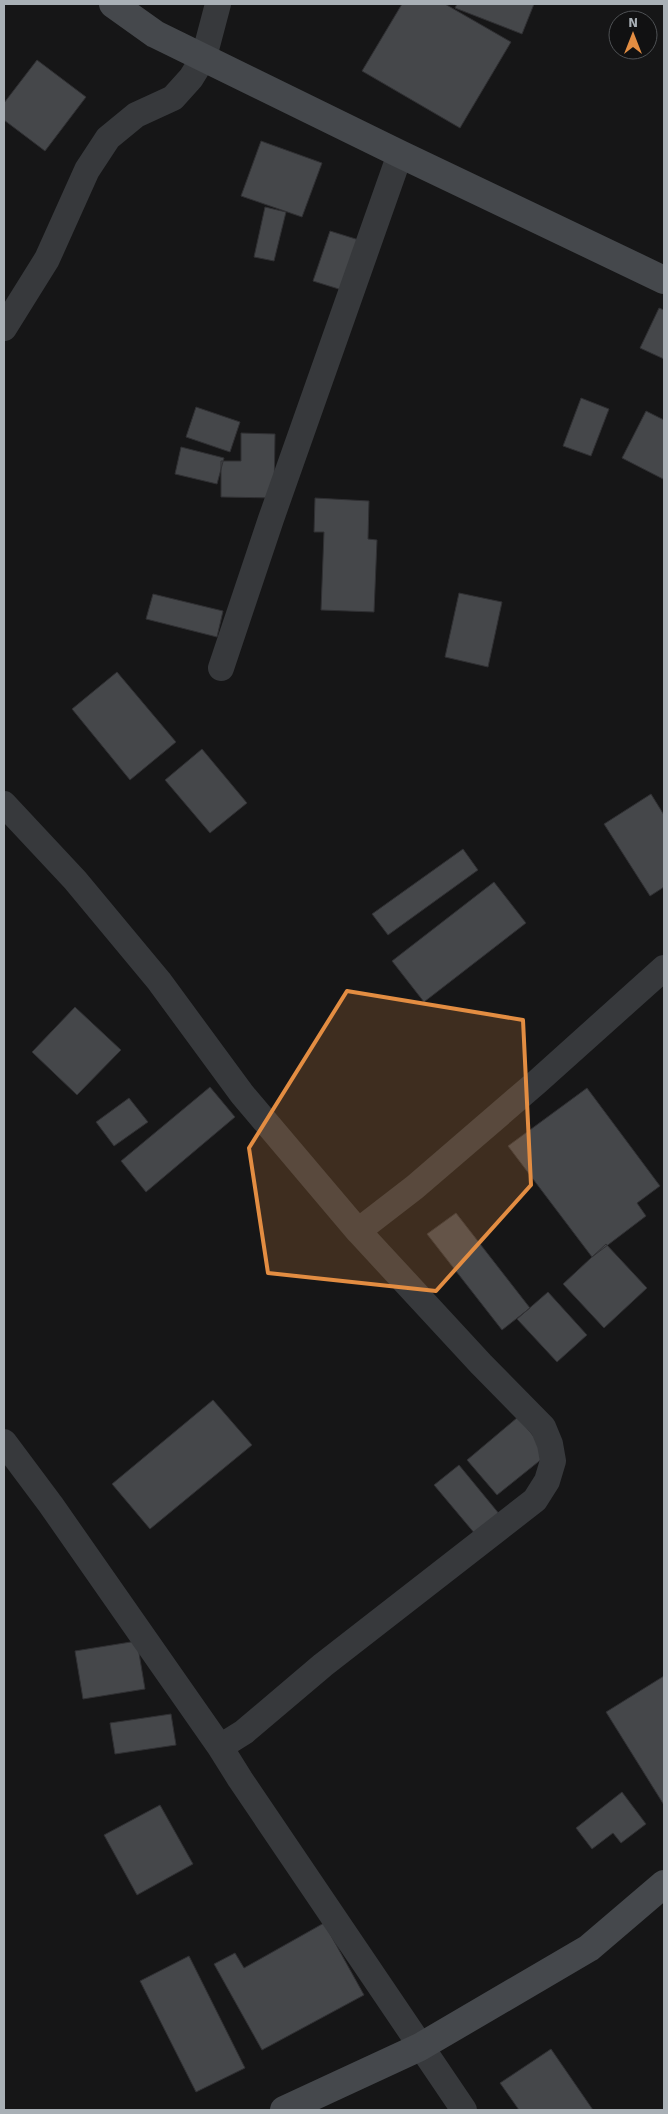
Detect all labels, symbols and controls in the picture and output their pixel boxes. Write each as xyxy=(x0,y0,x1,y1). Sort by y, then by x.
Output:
north arrow xyxy=(608,10,658,60)
text: N xyxy=(628,14,638,31)

